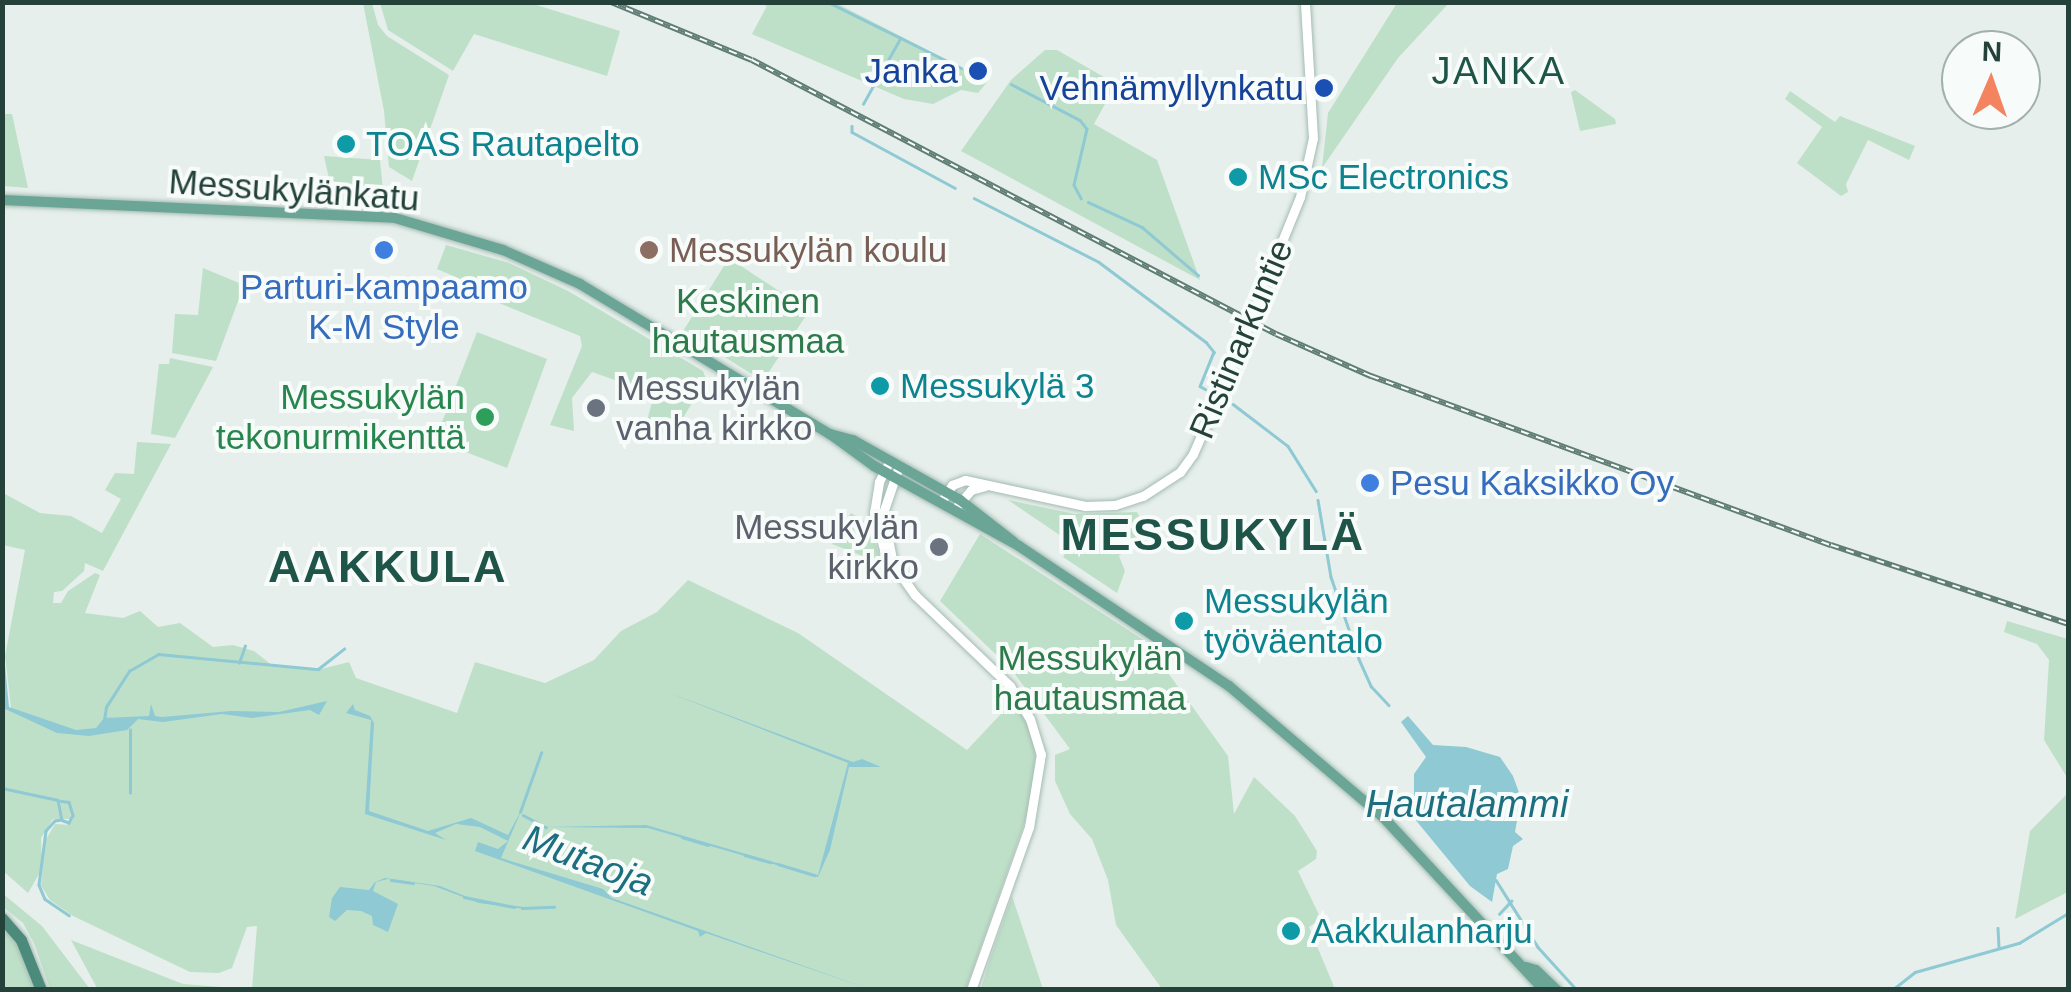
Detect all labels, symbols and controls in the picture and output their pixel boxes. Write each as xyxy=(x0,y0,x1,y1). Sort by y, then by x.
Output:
north arrow xyxy=(1941,30,2041,130)
text: N xyxy=(1981,36,2003,67)
district label: JANKA xyxy=(1432,49,1566,95)
place label: Janka xyxy=(865,50,958,92)
marker: Janka xyxy=(967,60,989,82)
place label: Vehnämyllynkatu xyxy=(1039,67,1304,109)
marker: Vehnämyllynkatu xyxy=(1313,77,1335,99)
place label: TOAS Rautapelto xyxy=(366,123,640,165)
marker: TOAS Rautapelto xyxy=(335,133,357,155)
place label: MSc Electronics xyxy=(1258,156,1509,198)
street label: Messukylänkatu xyxy=(167,160,421,220)
marker: MSc Electronics xyxy=(1227,166,1249,188)
place label: Messukylän koulu xyxy=(669,229,947,271)
street label: Ristinarkuntie xyxy=(1180,233,1302,445)
marker: Parturi-kampaamo K-M Style xyxy=(373,239,395,261)
marker: Messukylän koulu xyxy=(638,239,660,261)
place label: Parturi-kampaamo K-M Style xyxy=(240,266,528,348)
park label: Keskinen hautausmaa xyxy=(652,280,844,362)
place label: Messukylä 3 xyxy=(900,365,1095,407)
place label: Messukylän vanha kirkko xyxy=(616,367,812,449)
marker: Messukylä 3 xyxy=(869,375,891,397)
place label: Messukylän tekonurmikenttä xyxy=(216,376,465,458)
marker: Messukylän vanha kirkko xyxy=(585,397,607,419)
marker: Messukylän tekonurmikenttä xyxy=(474,406,496,428)
place label: Pesu Kaksikko Oy xyxy=(1390,462,1674,504)
marker: Pesu Kaksikko Oy xyxy=(1359,472,1381,494)
place label: Messukylän kirkko xyxy=(734,506,919,588)
district label: MESSUKYLÄ xyxy=(1060,508,1366,562)
marker: Messukylän kirkko xyxy=(928,536,950,558)
district label: AAKKULA xyxy=(268,540,508,594)
place label: Messukylän työväentalo xyxy=(1204,580,1389,662)
marker: Messukylän työväentalo xyxy=(1173,610,1195,632)
park label: Messukylän hautausmaa xyxy=(994,637,1186,719)
water label: Hautalammi xyxy=(1366,782,1568,828)
water label: Mutaoja xyxy=(517,815,659,907)
place label: Aakkulanharju xyxy=(1311,910,1533,952)
marker: Aakkulanharju xyxy=(1280,920,1302,942)

